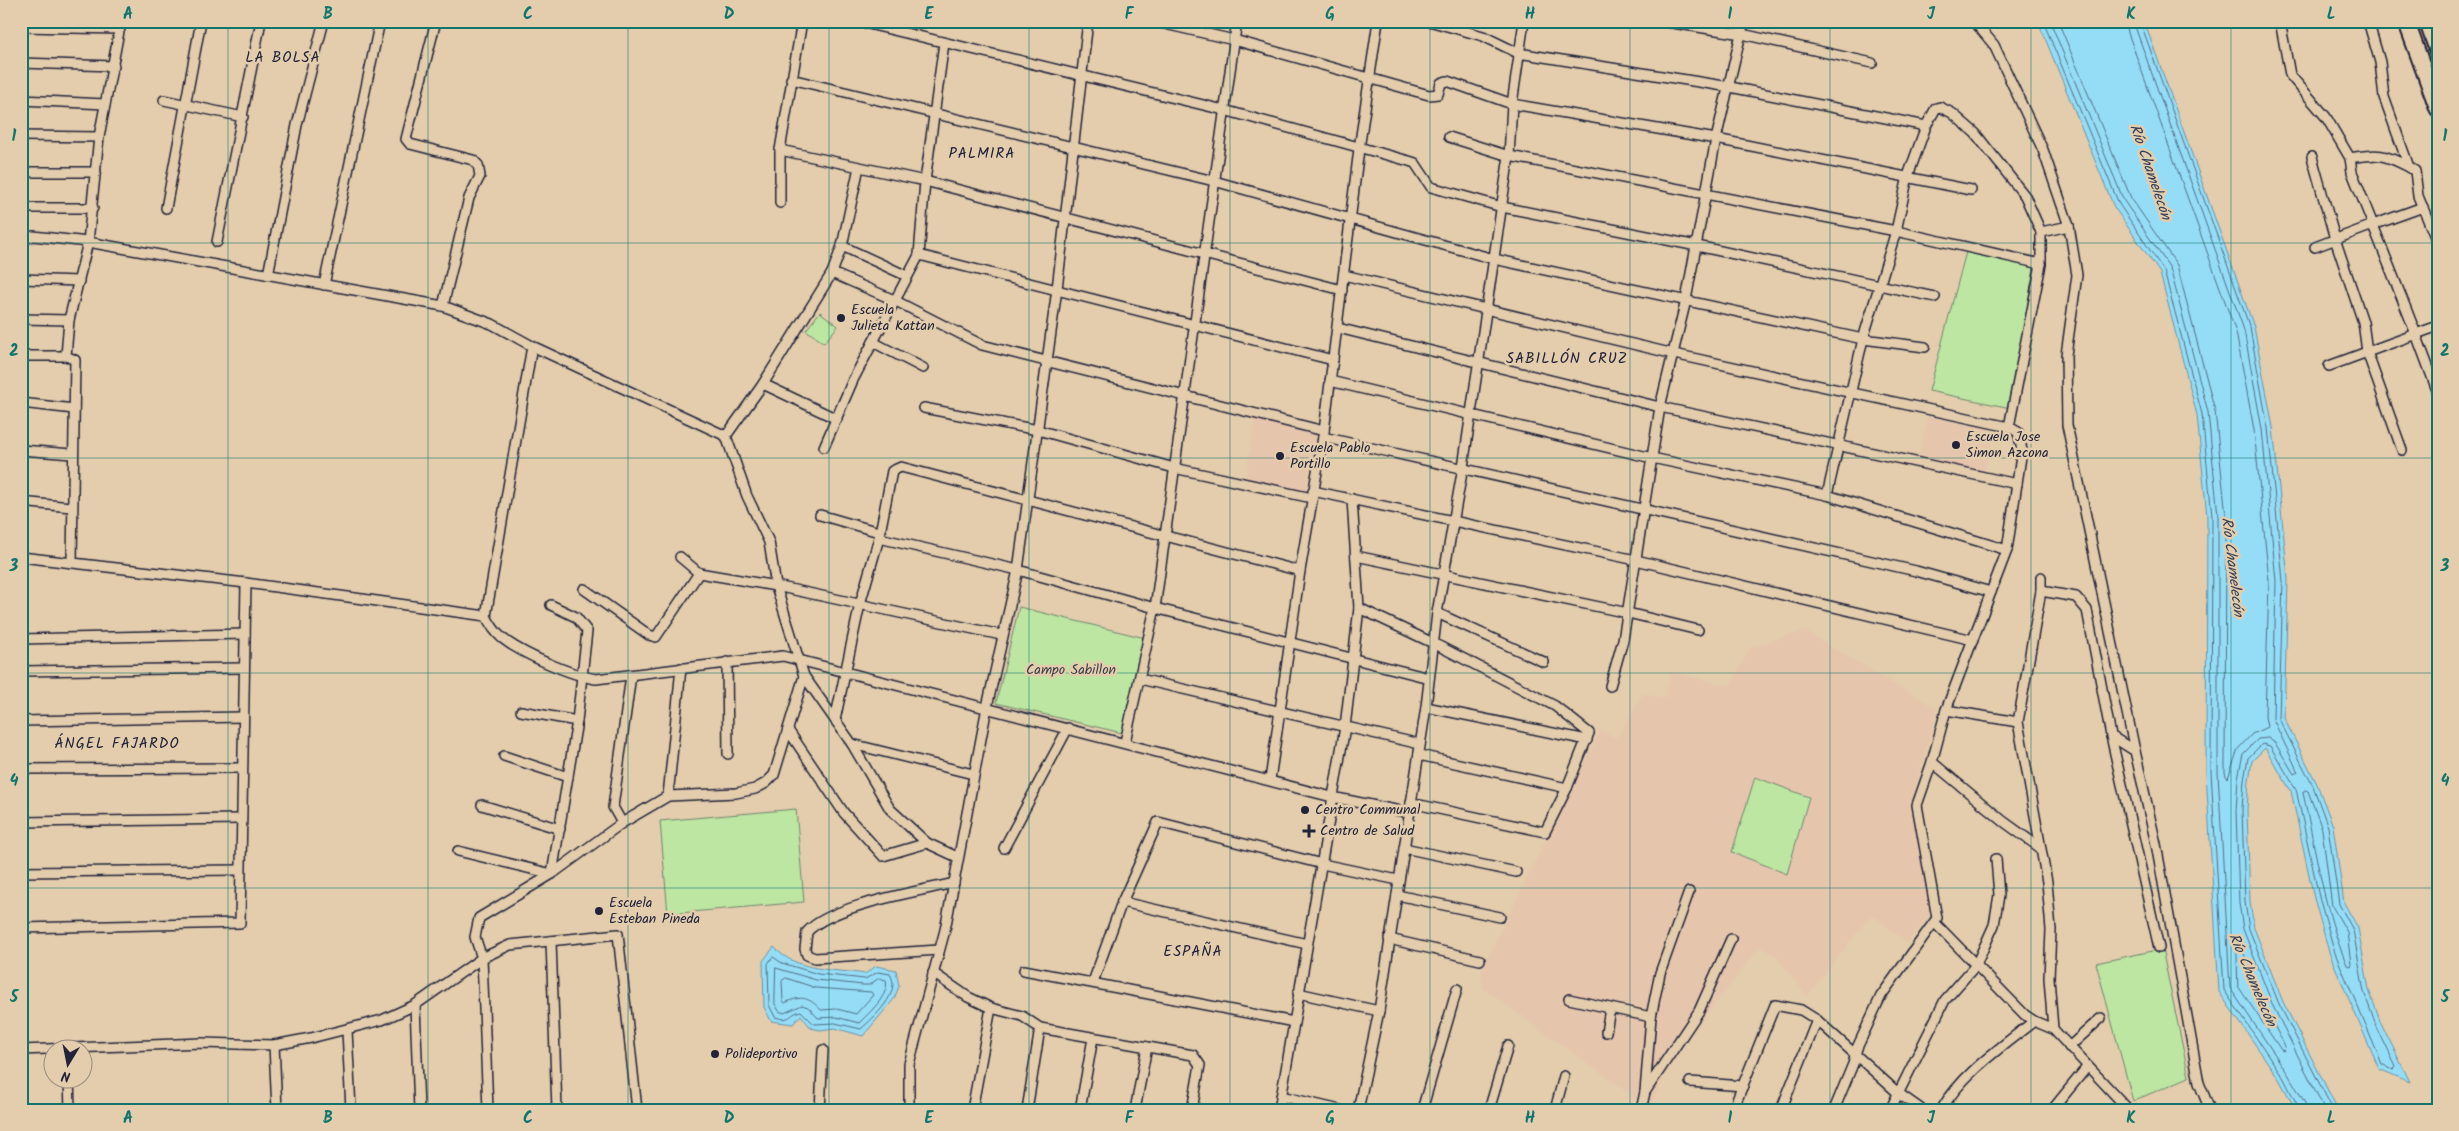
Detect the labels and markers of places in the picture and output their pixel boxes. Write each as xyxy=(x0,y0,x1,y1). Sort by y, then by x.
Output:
place label: Escuela Julieta Kattan xyxy=(851,299,935,337)
marker: Escuela Julieta Kattan xyxy=(835,312,847,324)
place label: Escuela Jose Simon Azcona xyxy=(1966,426,2049,464)
place label: Escuela Pablo Portillo xyxy=(1290,437,1370,475)
marker: Escuela Jose Simon Azcona xyxy=(1950,439,1962,451)
marker: Escuela Pablo Portillo xyxy=(1274,450,1286,462)
place label: Centro Communal xyxy=(1315,799,1421,821)
marker: Centro Communal xyxy=(1299,804,1311,816)
place label: Centro de Salud xyxy=(1320,820,1415,842)
marker: Centro de Salud xyxy=(1302,824,1316,838)
place label: Escuela Esteban Pineda xyxy=(609,892,700,930)
marker: Escuela Esteban Pineda xyxy=(593,905,605,917)
place label: Polideportivo xyxy=(725,1043,798,1065)
marker: Polideportivo xyxy=(709,1048,721,1060)

